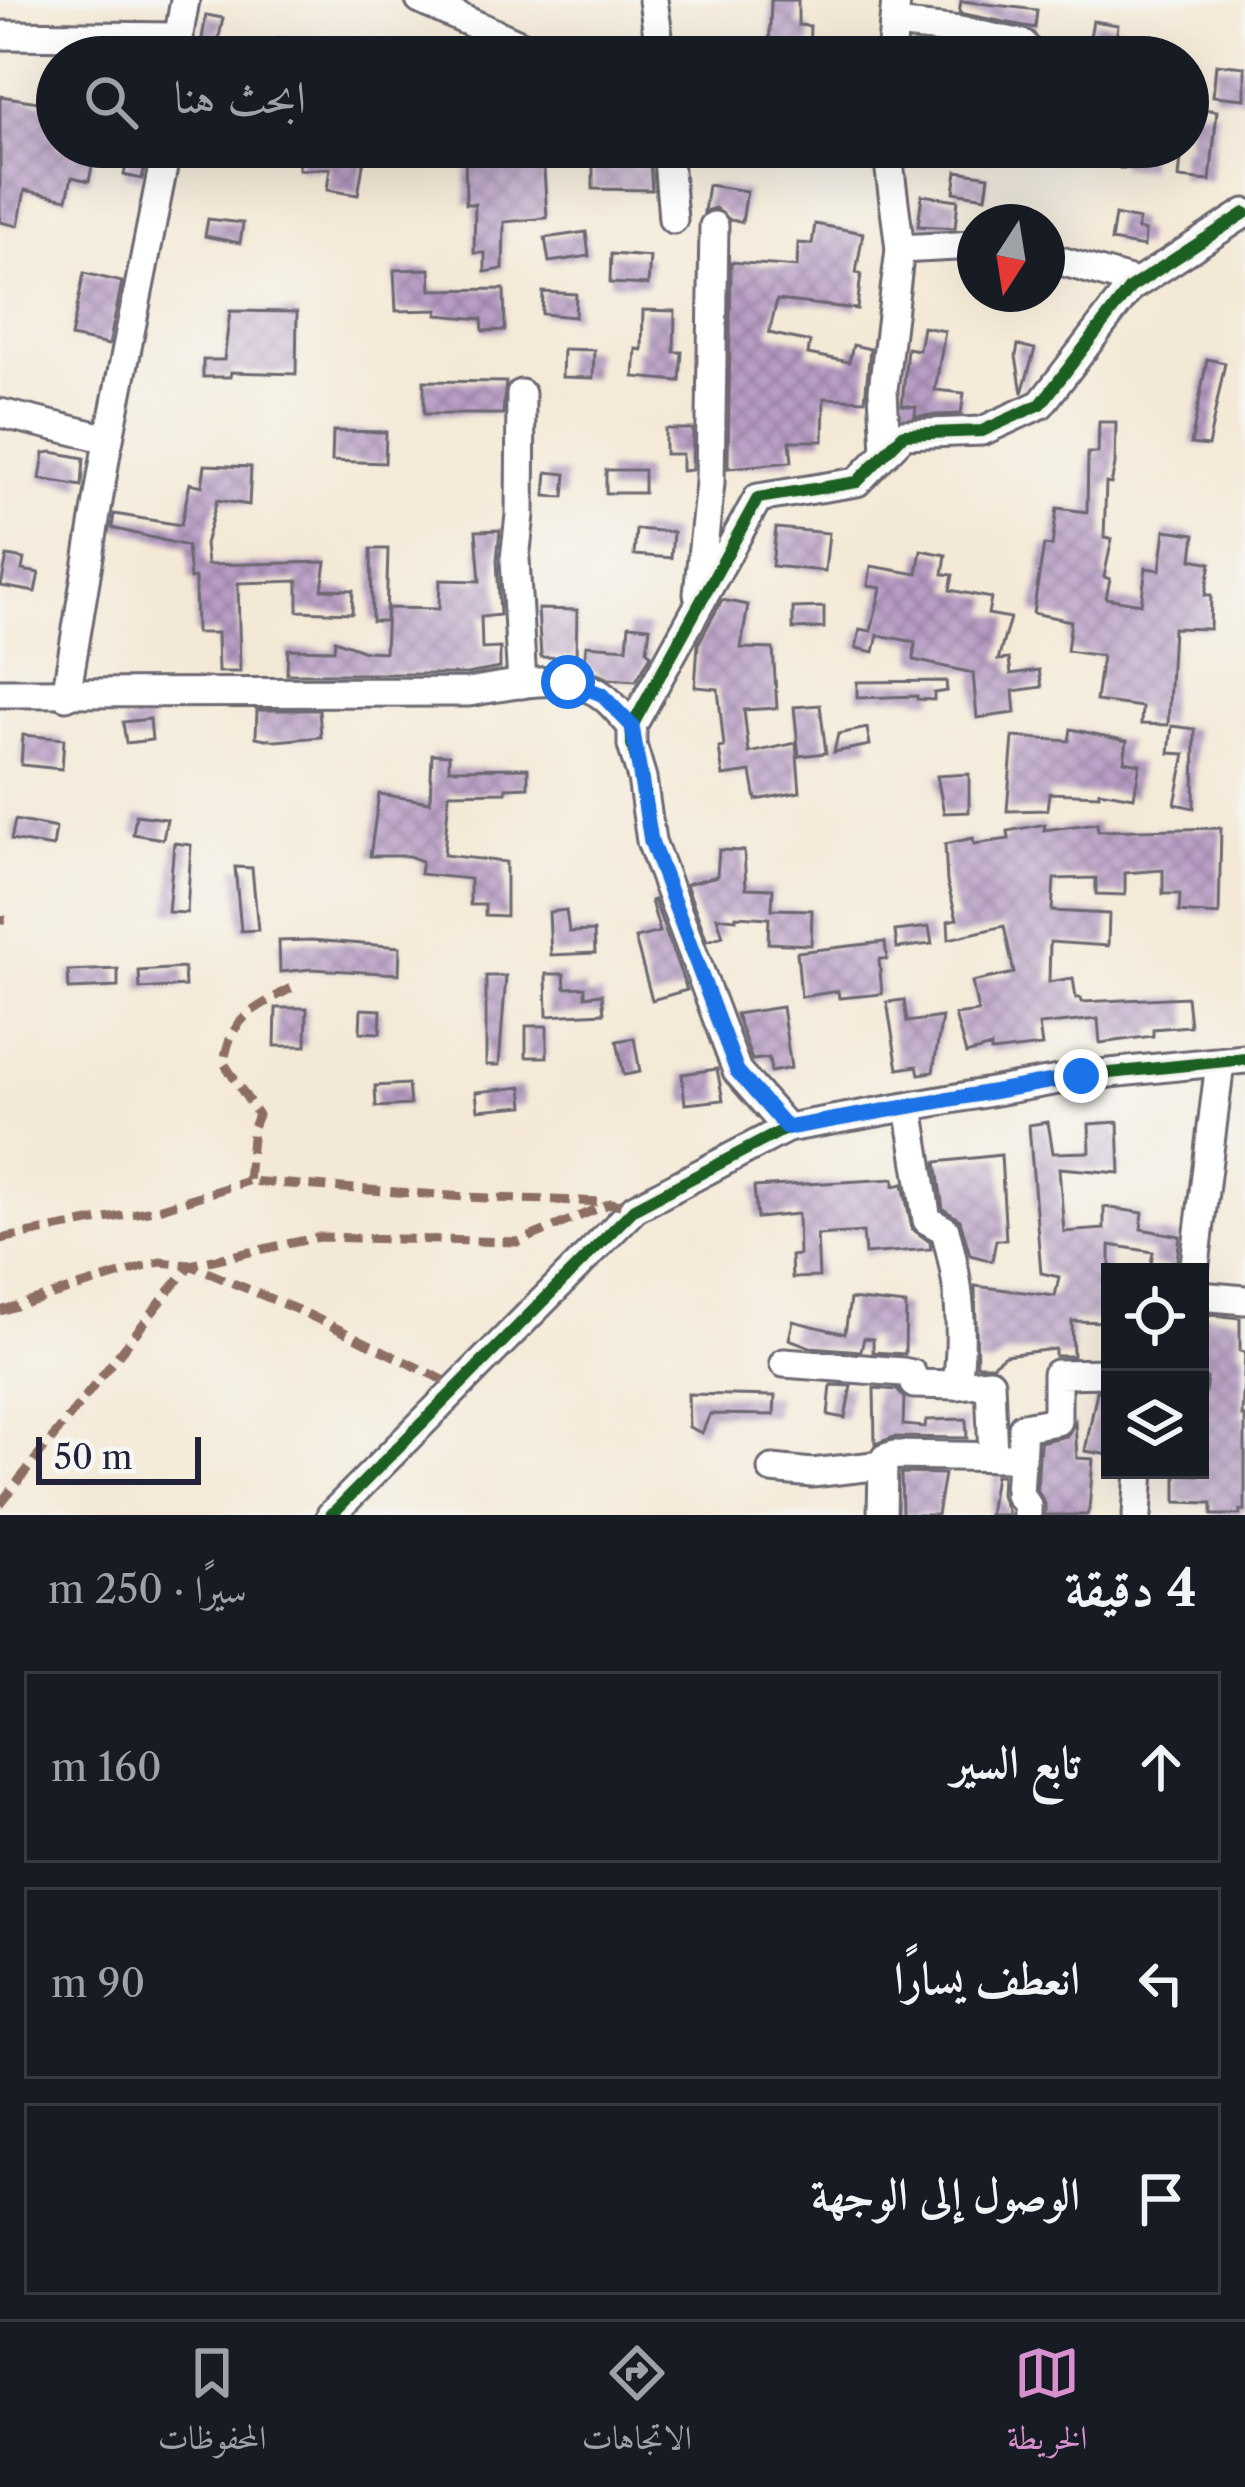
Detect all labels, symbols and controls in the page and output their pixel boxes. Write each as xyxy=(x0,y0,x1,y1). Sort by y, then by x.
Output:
search box xyxy=(36,36,1209,168)
icon: search xyxy=(78,69,144,135)
text: ابحث هنا xyxy=(174,69,306,125)
north arrow xyxy=(957,204,1065,312)
route start xyxy=(541,655,595,709)
route end xyxy=(1054,1049,1108,1103)
map controls xyxy=(1101,1263,1209,1479)
button: locate xyxy=(1101,1263,1209,1371)
button: layers xyxy=(1101,1371,1209,1479)
scale bar xyxy=(36,1431,201,1484)
text: 50 m xyxy=(54,1437,132,1478)
text: 4 دقيقة xyxy=(1065,1557,1197,1619)
text: سيرًا · 250 m xyxy=(48,1565,247,1613)
text: تابع السير xyxy=(951,1734,1080,1790)
icon: ahead xyxy=(1128,1734,1194,1800)
text: 160 m xyxy=(51,1743,162,1791)
text: انعطف يسارًا xyxy=(894,1950,1080,2006)
icon: left xyxy=(1128,1950,1194,2016)
text: 90 m xyxy=(51,1959,145,2007)
text: الوصول إلى الوجهة xyxy=(811,2166,1080,2222)
icon: arrive xyxy=(1128,2166,1194,2232)
tab: المحفوظات xyxy=(158,2340,266,2470)
tab: الاتجاهات xyxy=(582,2340,692,2470)
tab: الخريطة xyxy=(1007,2340,1087,2470)

